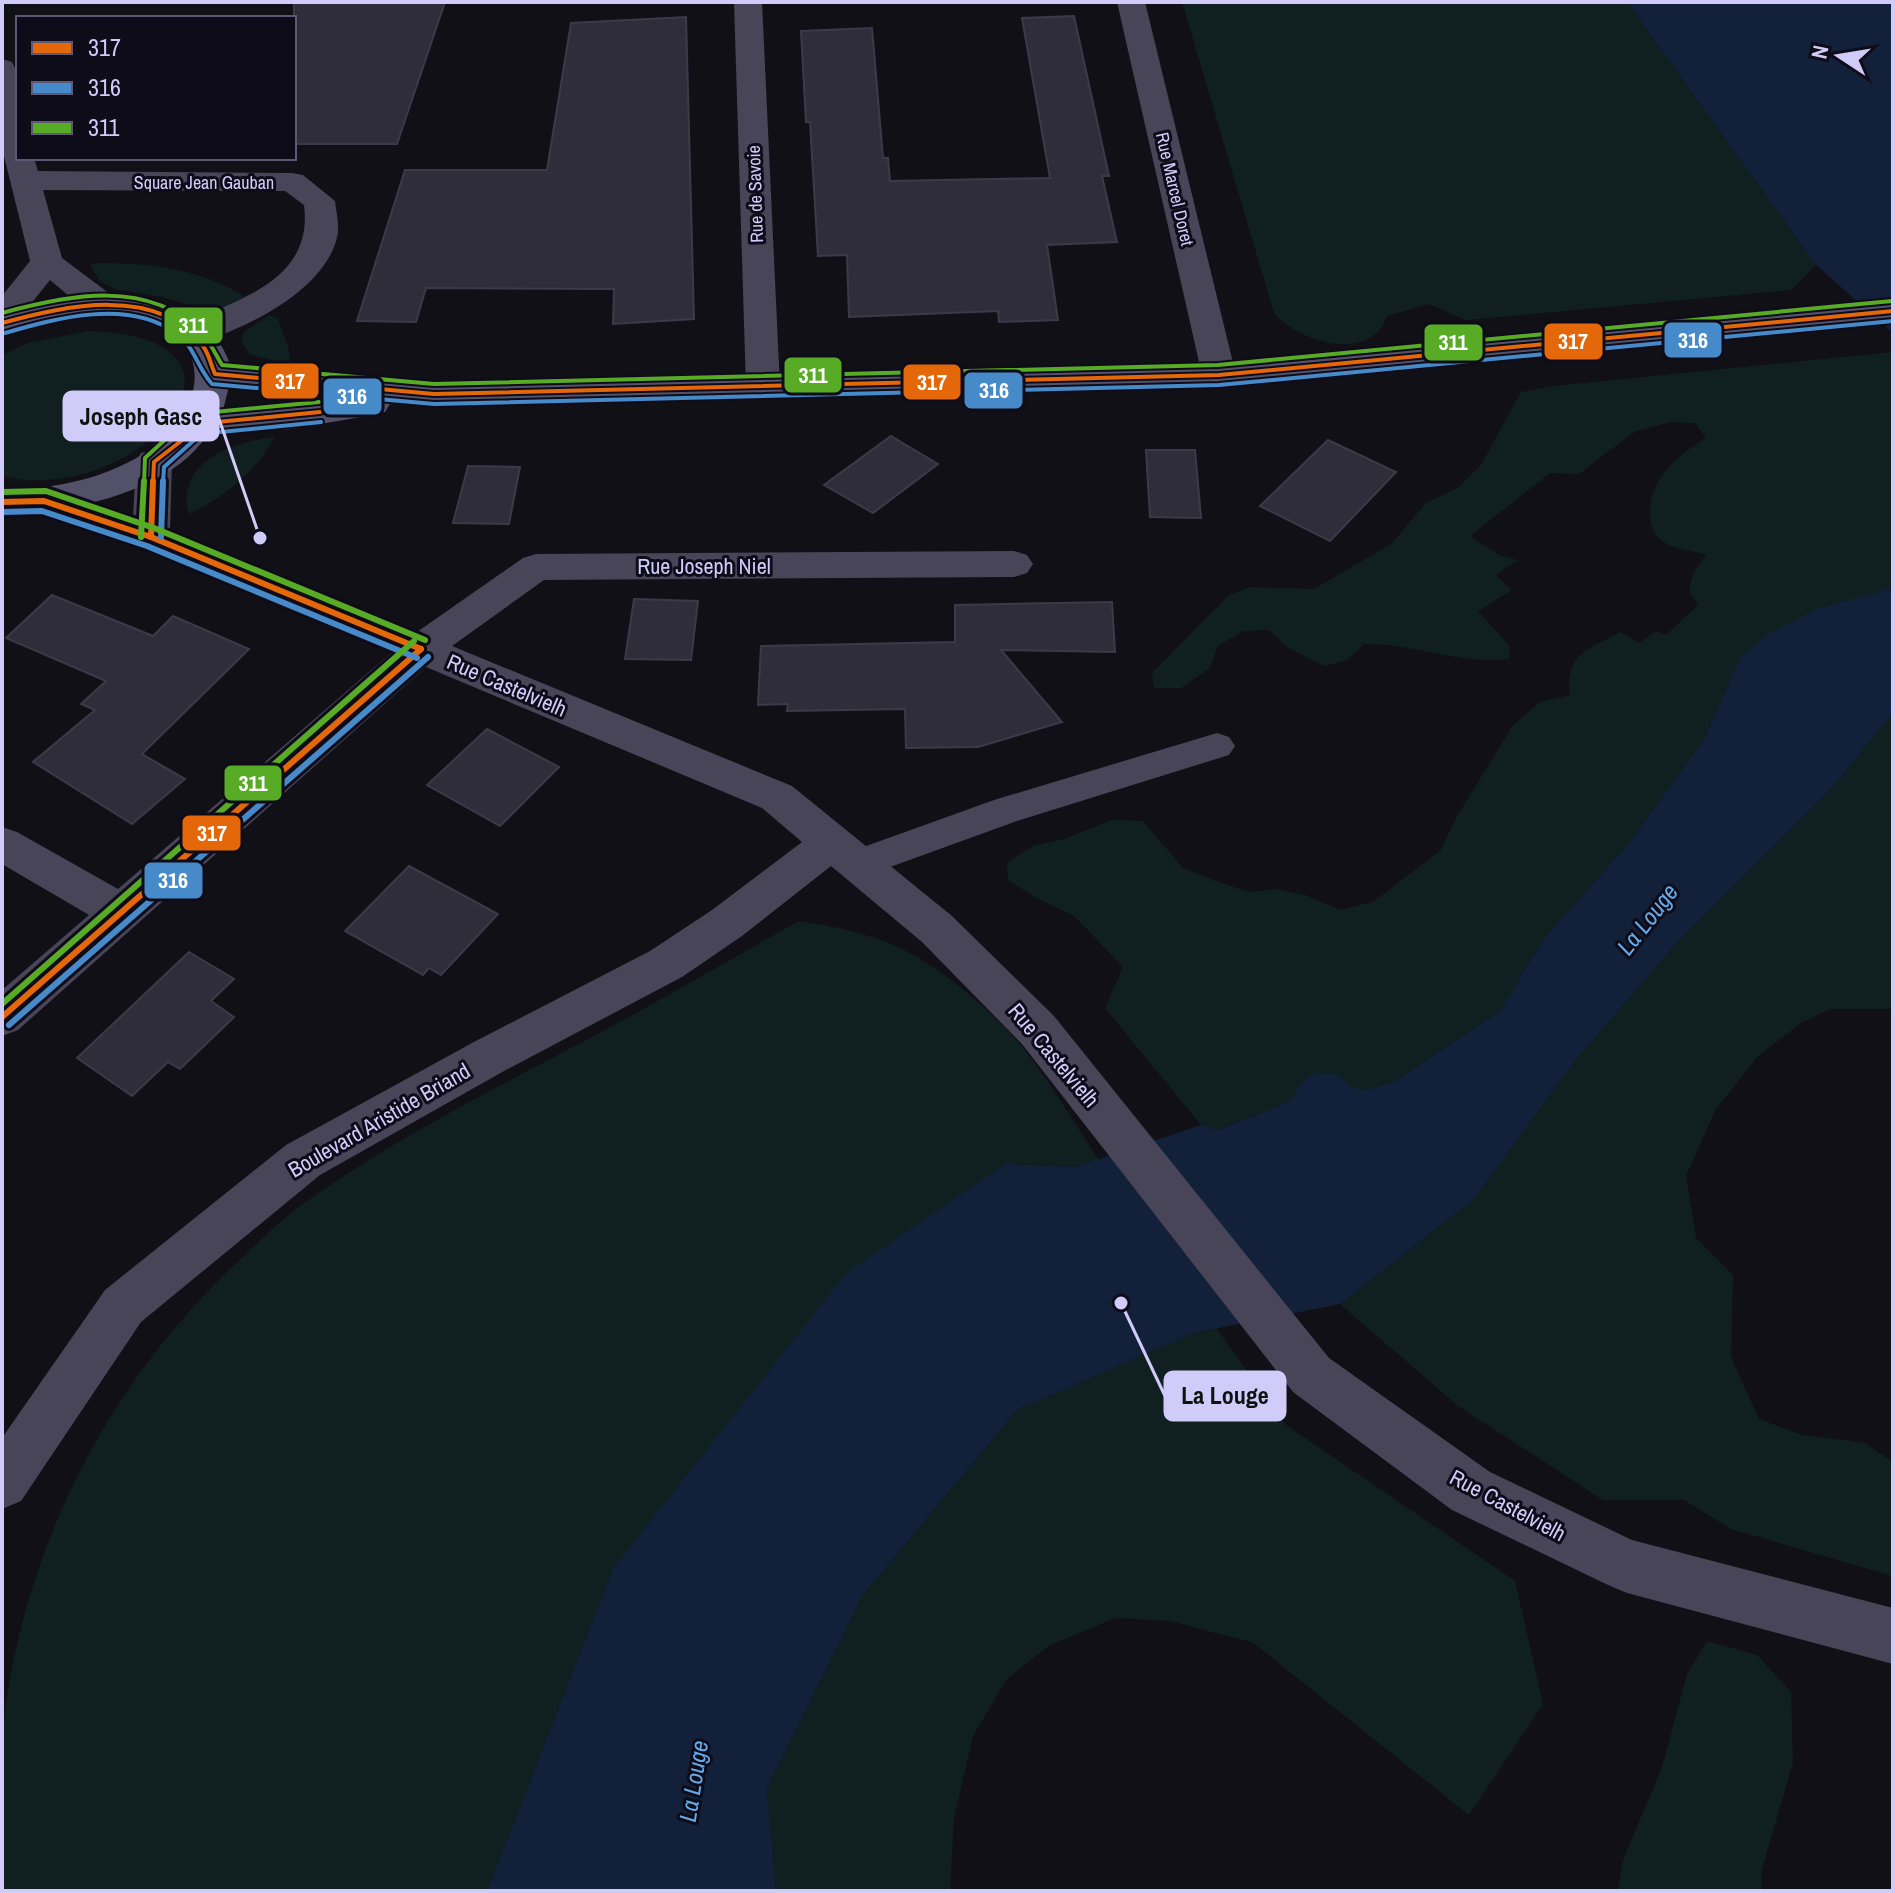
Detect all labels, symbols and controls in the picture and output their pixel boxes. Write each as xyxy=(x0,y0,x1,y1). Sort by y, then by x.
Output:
legend xyxy=(16,16,296,160)
north arrow xyxy=(1799,16,1879,96)
text: 317 xyxy=(88,31,121,63)
text: N xyxy=(1803,42,1835,61)
text: 316 xyxy=(88,71,121,103)
text: 311 xyxy=(88,111,119,143)
street label: Rue Marcel Doret xyxy=(1150,130,1200,248)
street label: Rue de Savoie xyxy=(741,145,769,243)
street label: Square Jean Gauban xyxy=(134,170,274,195)
line badge: 311 xyxy=(163,306,224,345)
text: 311 xyxy=(178,310,209,340)
line badge: 316 xyxy=(1663,321,1723,359)
line badge: 317 xyxy=(1543,322,1604,361)
line badge: 311 xyxy=(1423,323,1484,362)
text: 316 xyxy=(1678,325,1708,355)
text: 317 xyxy=(1558,326,1588,356)
text: 311 xyxy=(1438,327,1469,357)
line badge: 311 xyxy=(783,356,843,394)
text: 311 xyxy=(798,360,829,390)
line badge: 317 xyxy=(260,362,320,400)
line badge: 317 xyxy=(902,363,962,401)
text: 317 xyxy=(275,366,305,396)
text: 317 xyxy=(917,367,947,397)
line badge: 316 xyxy=(963,371,1024,410)
text: 316 xyxy=(979,375,1009,405)
line badge: 316 xyxy=(322,377,383,416)
text: 316 xyxy=(337,381,367,411)
callout: Joseph Gasc xyxy=(64,392,218,440)
text: Joseph Gasc xyxy=(80,400,202,432)
street label: Rue Joseph Niel xyxy=(637,551,771,581)
street label: Rue Castelvielh xyxy=(443,646,571,724)
line badge: 311 xyxy=(223,764,283,802)
text: 311 xyxy=(238,768,269,798)
line badge: 317 xyxy=(181,814,242,852)
text: 317 xyxy=(197,818,227,848)
line badge: 316 xyxy=(143,861,204,900)
text: 316 xyxy=(158,865,188,895)
water label: La Louge xyxy=(1609,877,1685,961)
street label: Rue Castelvielh xyxy=(1002,997,1106,1113)
street label: Boulevard Aristide Briand xyxy=(282,1056,476,1184)
callout: La Louge xyxy=(1165,1372,1285,1420)
text: La Louge xyxy=(1181,1379,1269,1411)
street label: Rue Castelvielh xyxy=(1445,1462,1571,1548)
water label: La Louge xyxy=(671,1738,715,1824)

